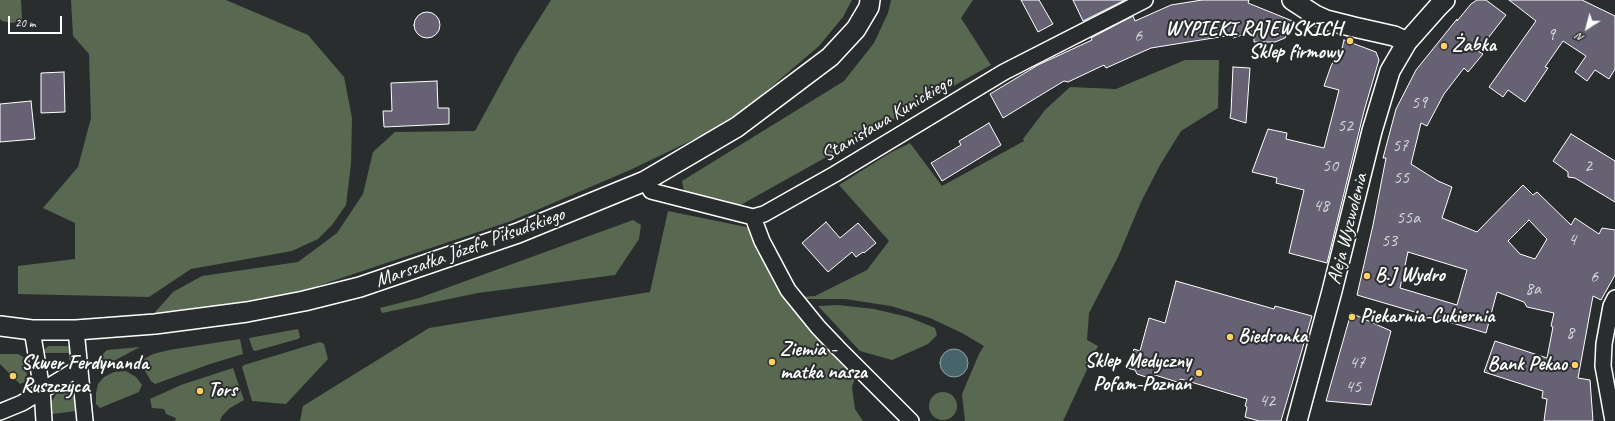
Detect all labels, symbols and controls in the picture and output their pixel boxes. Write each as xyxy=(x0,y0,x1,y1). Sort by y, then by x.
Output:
scale bar xyxy=(10,8,64,34)
north arrow xyxy=(1567,8,1607,48)
text: 20 m xyxy=(15,15,35,31)
place label: WYPIEKI RAJEWSKICH Sklep firmowy xyxy=(1166,18,1342,65)
house number: 9 xyxy=(1547,24,1555,46)
house number: 6 xyxy=(1134,25,1142,47)
text: N xyxy=(1573,30,1587,45)
place label: Żabka xyxy=(1452,34,1496,58)
marker: WYPIEKI RAJEWSKICH Sklep firmowy xyxy=(1345,36,1355,46)
marker: Żabka xyxy=(1439,41,1449,51)
street label: Stanisława Kunickiego xyxy=(817,70,957,168)
house number: 59 xyxy=(1411,92,1427,114)
house number: 52 xyxy=(1337,115,1353,137)
house number: 57 xyxy=(1392,135,1408,157)
house number: 50 xyxy=(1322,155,1338,177)
house number: 2 xyxy=(1584,155,1592,177)
house number: 55 xyxy=(1393,167,1409,189)
street label: Aleja Wyzwolenia xyxy=(1323,171,1373,287)
house number: 48 xyxy=(1313,195,1329,217)
street label: Marszałka Józefa Piłsudskiego xyxy=(372,203,568,293)
house number: 55a xyxy=(1396,207,1420,229)
house number: 4 xyxy=(1568,229,1576,251)
house number: 53 xyxy=(1381,230,1397,252)
place label: B.J Wydro xyxy=(1375,264,1445,288)
house number: 6 xyxy=(1590,266,1598,288)
marker: B.J Wydro xyxy=(1362,271,1372,281)
house number: 8a xyxy=(1525,278,1541,300)
place label: Piekarnia-Cukiernia xyxy=(1360,305,1495,329)
marker: Piekarnia-Cukiernia xyxy=(1347,312,1357,322)
house number: 8 xyxy=(1566,322,1574,344)
place label: Biedronka xyxy=(1238,325,1307,349)
marker: Biedronka xyxy=(1225,332,1235,342)
place label: Ziemia - matka nasza xyxy=(780,338,867,385)
place label: Sklep Medyczny Pofam-Poznań xyxy=(1085,350,1191,397)
place label: Skwer Ferdynanda Ruszczyca xyxy=(21,352,148,399)
house number: 47 xyxy=(1349,352,1365,374)
place label: Bank Pekao xyxy=(1488,353,1567,377)
marker: Ziemia - matka nasza xyxy=(767,357,777,367)
marker: Bank Pekao xyxy=(1570,360,1580,370)
marker: Sklep Medyczny Pofam-Poznań xyxy=(1194,368,1204,378)
marker: Skwer Ferdynanda Ruszczyca xyxy=(8,371,18,381)
house number: 45 xyxy=(1345,376,1361,398)
place label: Tors xyxy=(208,379,237,403)
marker: Tors xyxy=(195,386,205,396)
house number: 42 xyxy=(1259,390,1275,412)

